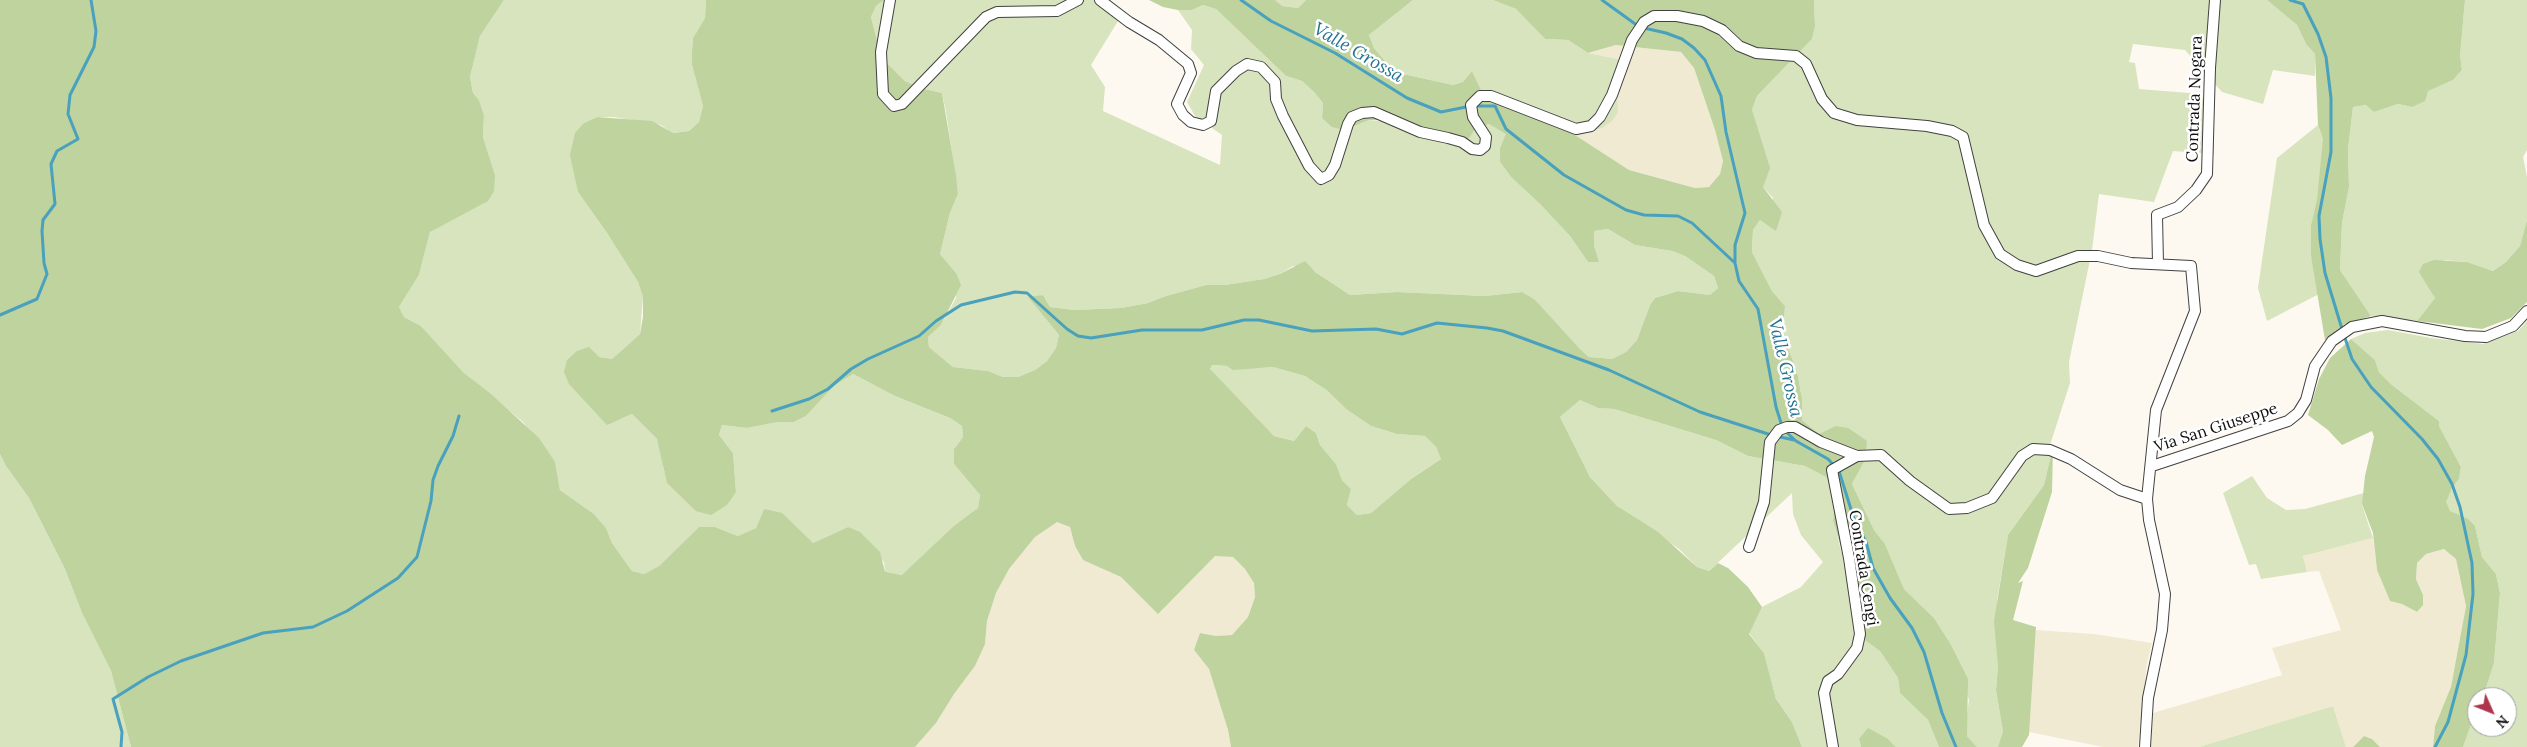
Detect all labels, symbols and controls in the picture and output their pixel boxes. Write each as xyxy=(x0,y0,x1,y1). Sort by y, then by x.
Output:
water label: Valle Grossa xyxy=(1309,19,1407,87)
street label: Contrada Nogara xyxy=(2183,35,2207,163)
water label: Valle Grossa xyxy=(1763,317,1807,419)
street label: Via San Giuseppe xyxy=(2152,399,2280,457)
street label: Contrada Cengi xyxy=(1844,509,1882,627)
north arrow xyxy=(2467,687,2517,737)
text: N xyxy=(2492,712,2512,732)

